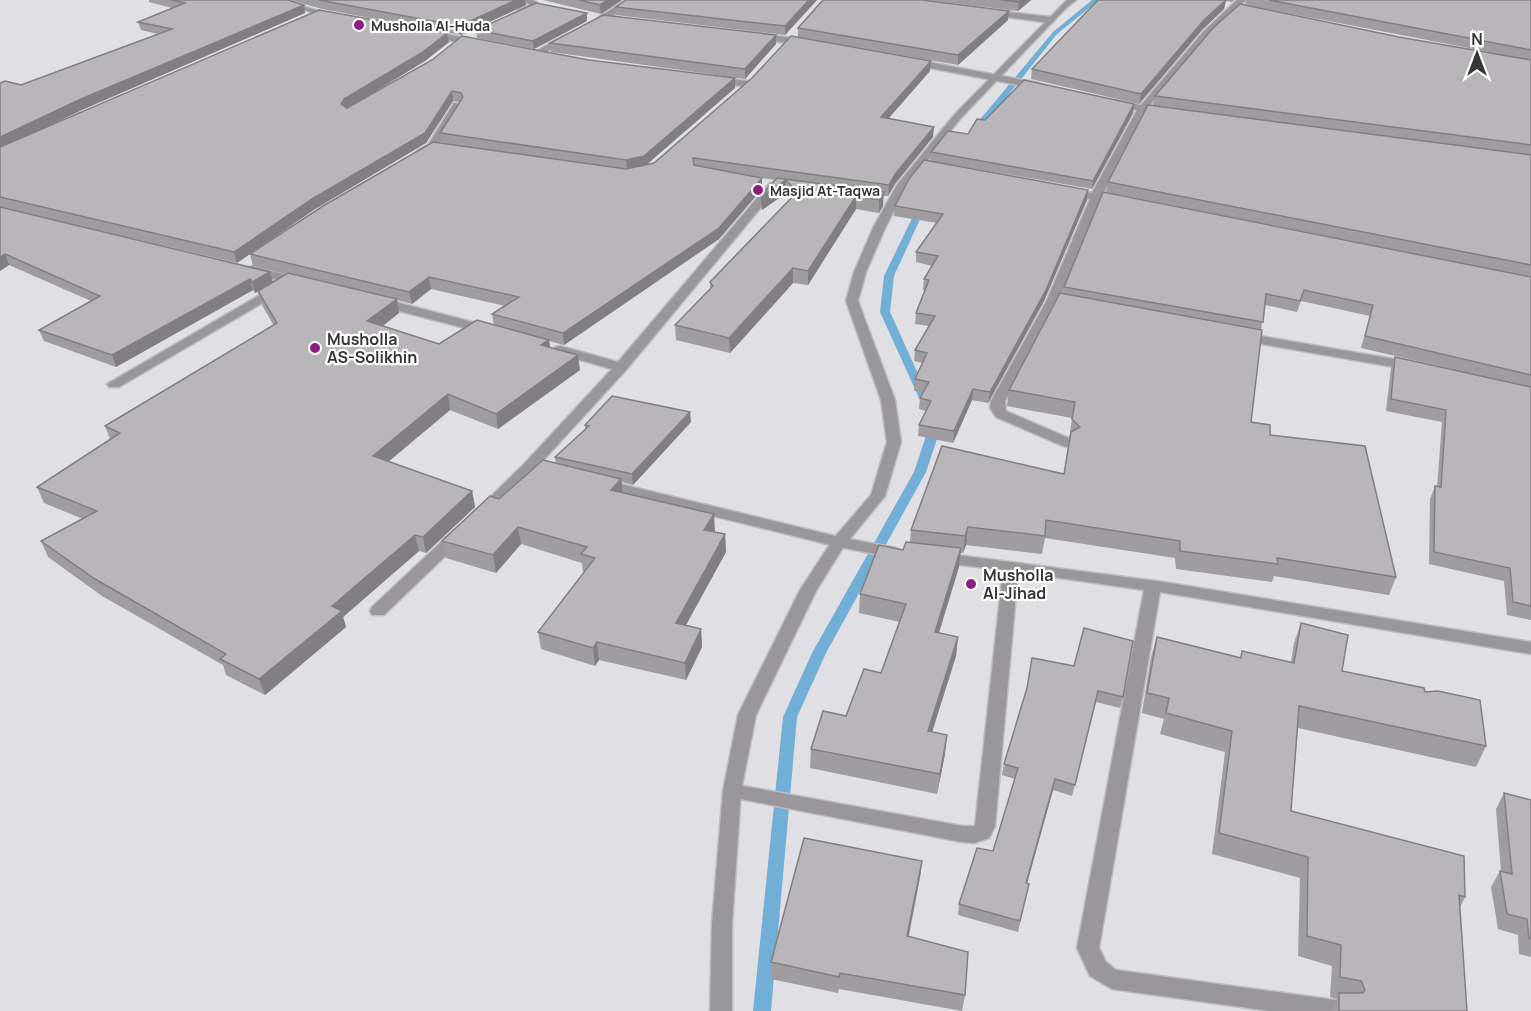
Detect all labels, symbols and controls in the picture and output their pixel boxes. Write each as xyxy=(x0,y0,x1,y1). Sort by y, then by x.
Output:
place label: Musholla Al-Huda xyxy=(371,16,490,35)
marker: Musholla Al-Huda xyxy=(352,18,366,32)
north arrow xyxy=(1447,24,1507,84)
text: N xyxy=(1471,28,1483,50)
place label: Masjid At-Taqwa xyxy=(770,181,880,200)
marker: Masjid At-Taqwa xyxy=(751,183,765,197)
place label: Musholla AS-Solikhin xyxy=(327,328,417,368)
marker: Musholla AS-Solikhin xyxy=(308,341,322,355)
place label: Musholla Al-Jihad xyxy=(983,564,1053,604)
marker: Musholla Al-Jihad xyxy=(964,577,978,591)

